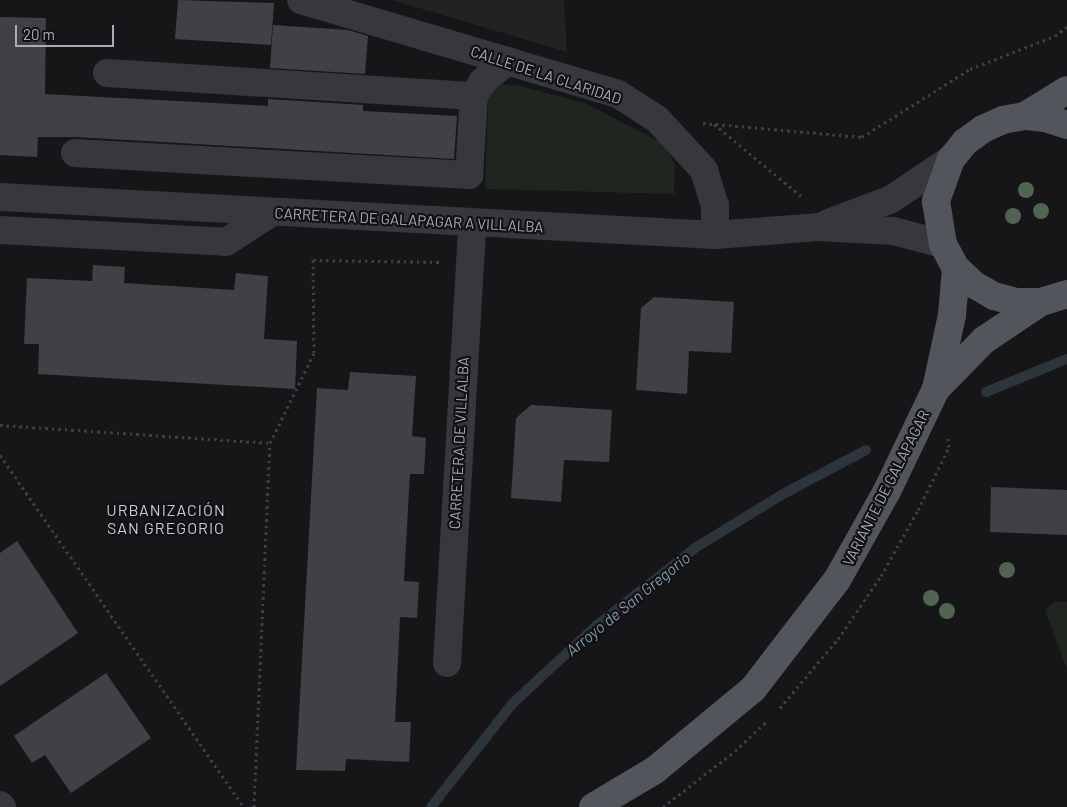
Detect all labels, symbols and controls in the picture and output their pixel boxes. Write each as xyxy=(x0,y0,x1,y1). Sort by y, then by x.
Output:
scale bar xyxy=(18,15,116,47)
text: 20 m xyxy=(23,25,55,43)
street label: CALLE DE LA CLARIDAD xyxy=(468,42,624,108)
street label: CARRETERA DE GALAPAGAR A VILLALBA xyxy=(274,204,544,236)
street label: CARRETERA DE VILLALBA xyxy=(445,356,473,530)
street label: VARIANTE DE GALAPAGAR xyxy=(839,407,933,569)
district label: URBANIZACIÓN SAN GREGORIO xyxy=(105,500,227,538)
water label: Arroyo de San Gregorio xyxy=(562,548,694,660)

